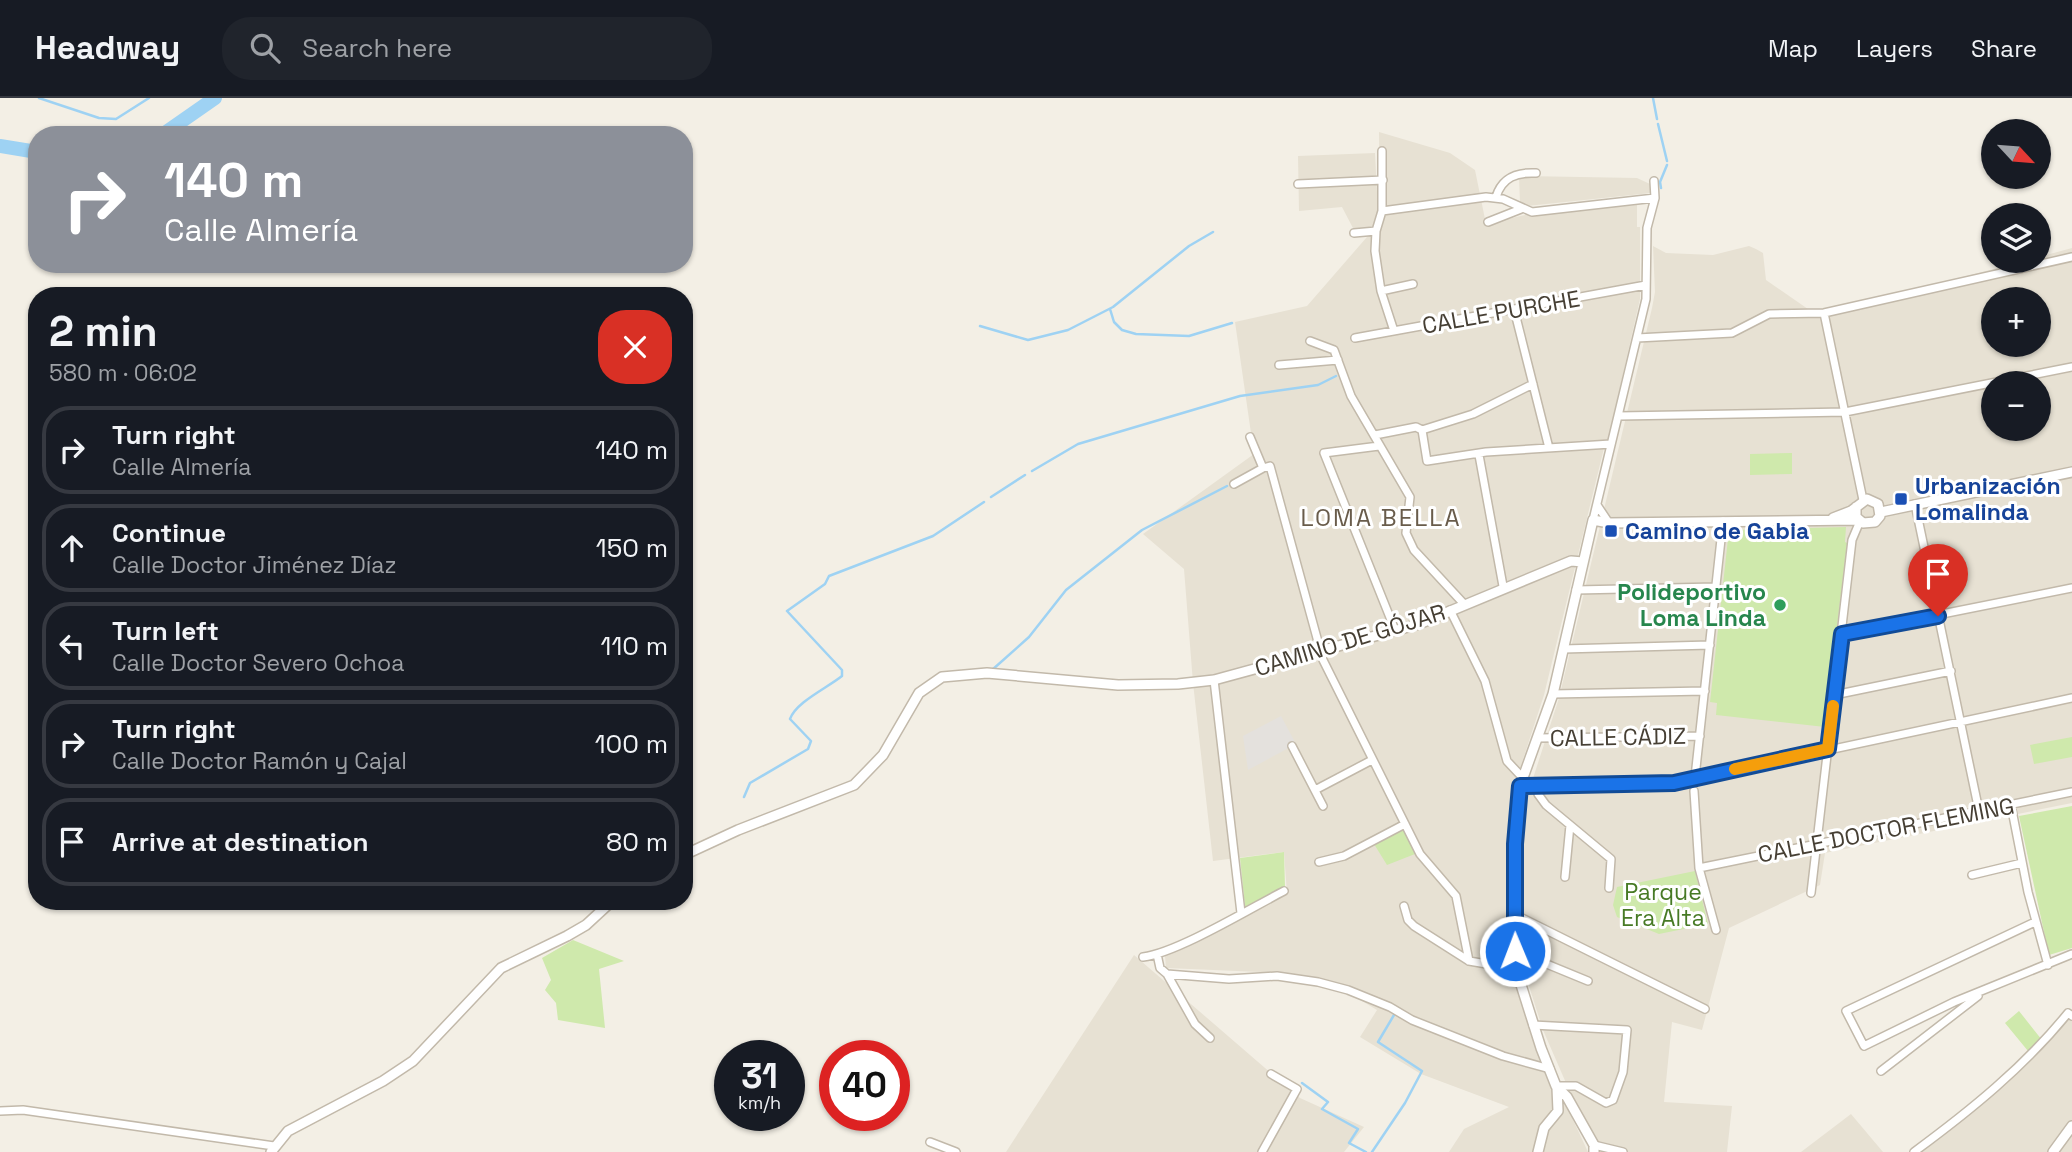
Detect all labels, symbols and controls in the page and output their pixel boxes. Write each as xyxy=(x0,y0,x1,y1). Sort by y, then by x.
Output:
search box xyxy=(222,17,712,80)
text: Headway xyxy=(35,27,180,69)
icon: search xyxy=(246,29,284,67)
text: Search here xyxy=(302,31,452,65)
text: Map xyxy=(1768,33,1818,64)
text: Layers xyxy=(1856,33,1933,64)
text: Share xyxy=(1971,33,2037,64)
north arrow xyxy=(1981,119,2051,189)
map controls xyxy=(1981,119,2051,441)
text: 140 m xyxy=(164,149,303,211)
icon: right xyxy=(49,154,140,245)
button: layers xyxy=(1981,203,2051,273)
text: Calle Almería xyxy=(164,210,358,250)
street label: CALLE PURCHE xyxy=(1420,283,1582,341)
button: + xyxy=(1981,287,2051,357)
text: 2 min xyxy=(49,305,158,358)
button: close xyxy=(598,310,672,384)
text: 580 m · 06:02 xyxy=(49,358,197,388)
button: − xyxy=(1981,371,2051,441)
text: Turn right xyxy=(112,418,236,452)
icon: right xyxy=(53,431,91,469)
text: 140 m xyxy=(595,433,668,467)
text: Calle Almería xyxy=(112,452,252,482)
place label: Urbanización Lomalinda xyxy=(1915,471,2061,527)
marker: Urbanización Lomalinda xyxy=(1893,491,1909,507)
district label: LOMA BELLA xyxy=(1300,502,1462,533)
text: Continue xyxy=(112,516,226,550)
place label: Camino de Gabia xyxy=(1625,516,1809,546)
marker: Camino de Gabia xyxy=(1603,523,1619,539)
icon: ahead xyxy=(53,529,91,567)
text: 150 m xyxy=(596,531,668,565)
pin xyxy=(1908,544,1968,616)
text: Calle Doctor Jiménez Díaz xyxy=(112,550,397,580)
icon: arrive xyxy=(1919,555,1957,593)
place label: Polideportivo Loma Linda xyxy=(1617,577,1766,633)
street label: CAMINO DE GÓJAR xyxy=(1251,597,1449,683)
marker: Polideportivo Loma Linda xyxy=(1772,597,1788,613)
text: Turn left xyxy=(112,614,219,648)
icon: left xyxy=(53,627,91,665)
text: 110 m xyxy=(601,629,668,663)
text: Calle Doctor Severo Ochoa xyxy=(112,648,404,678)
text: Turn right xyxy=(112,712,236,746)
street label: CALLE CÁDIZ xyxy=(1550,721,1686,753)
icon: right xyxy=(53,725,91,763)
text: 100 m xyxy=(595,727,668,761)
text: Calle Doctor Ramón y Cajal xyxy=(112,746,407,776)
street label: CALLE DOCTOR FLEMING xyxy=(1755,790,2017,870)
icon: arrive xyxy=(53,823,91,861)
text: Arrive at destination xyxy=(112,825,369,859)
text: 80 m xyxy=(606,825,668,859)
park label: Parque Era Alta xyxy=(1621,877,1705,933)
position arrow xyxy=(1478,914,1552,988)
speed limit sign: 40 xyxy=(819,1040,910,1131)
text: 31 xyxy=(741,1054,778,1098)
text: km/h xyxy=(738,1091,781,1114)

